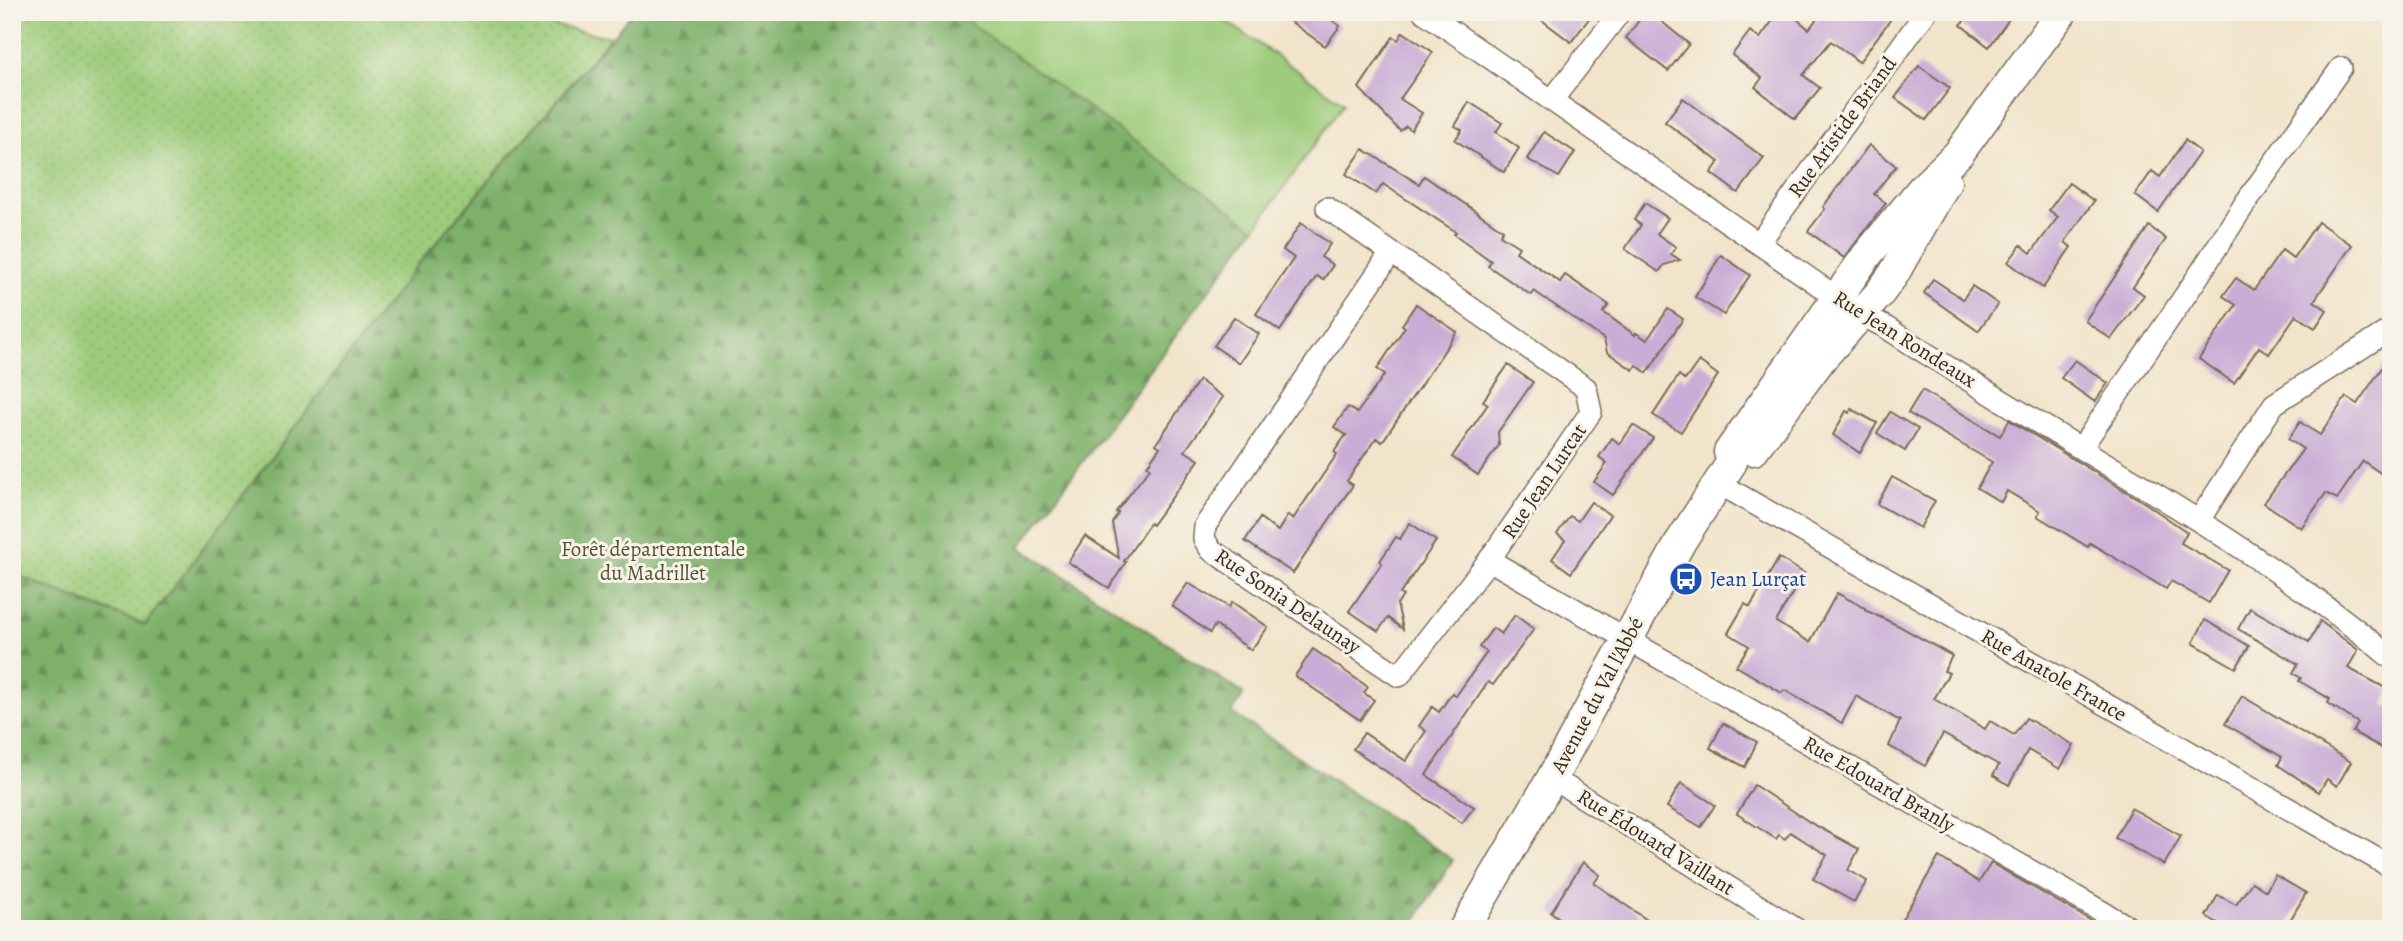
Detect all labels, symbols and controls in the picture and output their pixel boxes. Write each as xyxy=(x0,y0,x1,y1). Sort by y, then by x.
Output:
street label: Rue Aristide Briand xyxy=(1781,50,1903,203)
street label: Rue Jean Rondeaux xyxy=(1828,284,1982,394)
street label: Rue Jean Lurcat xyxy=(1495,418,1593,544)
park label: Forêt départementale du Madrillet xyxy=(561,535,745,587)
street label: Rue Sonia Delaunay xyxy=(1210,542,1367,661)
bus stop icon: Jean Lurçat xyxy=(1667,560,1705,598)
place label: Jean Lurçat xyxy=(1710,565,1806,593)
street label: Avenue du Val l'Abbé xyxy=(1544,612,1650,779)
street label: Rue Anatole France xyxy=(1976,622,2132,728)
street label: Rue Edouard Branly xyxy=(1798,729,1961,839)
street label: Rue Édouard Vaillant xyxy=(1572,782,1740,902)

